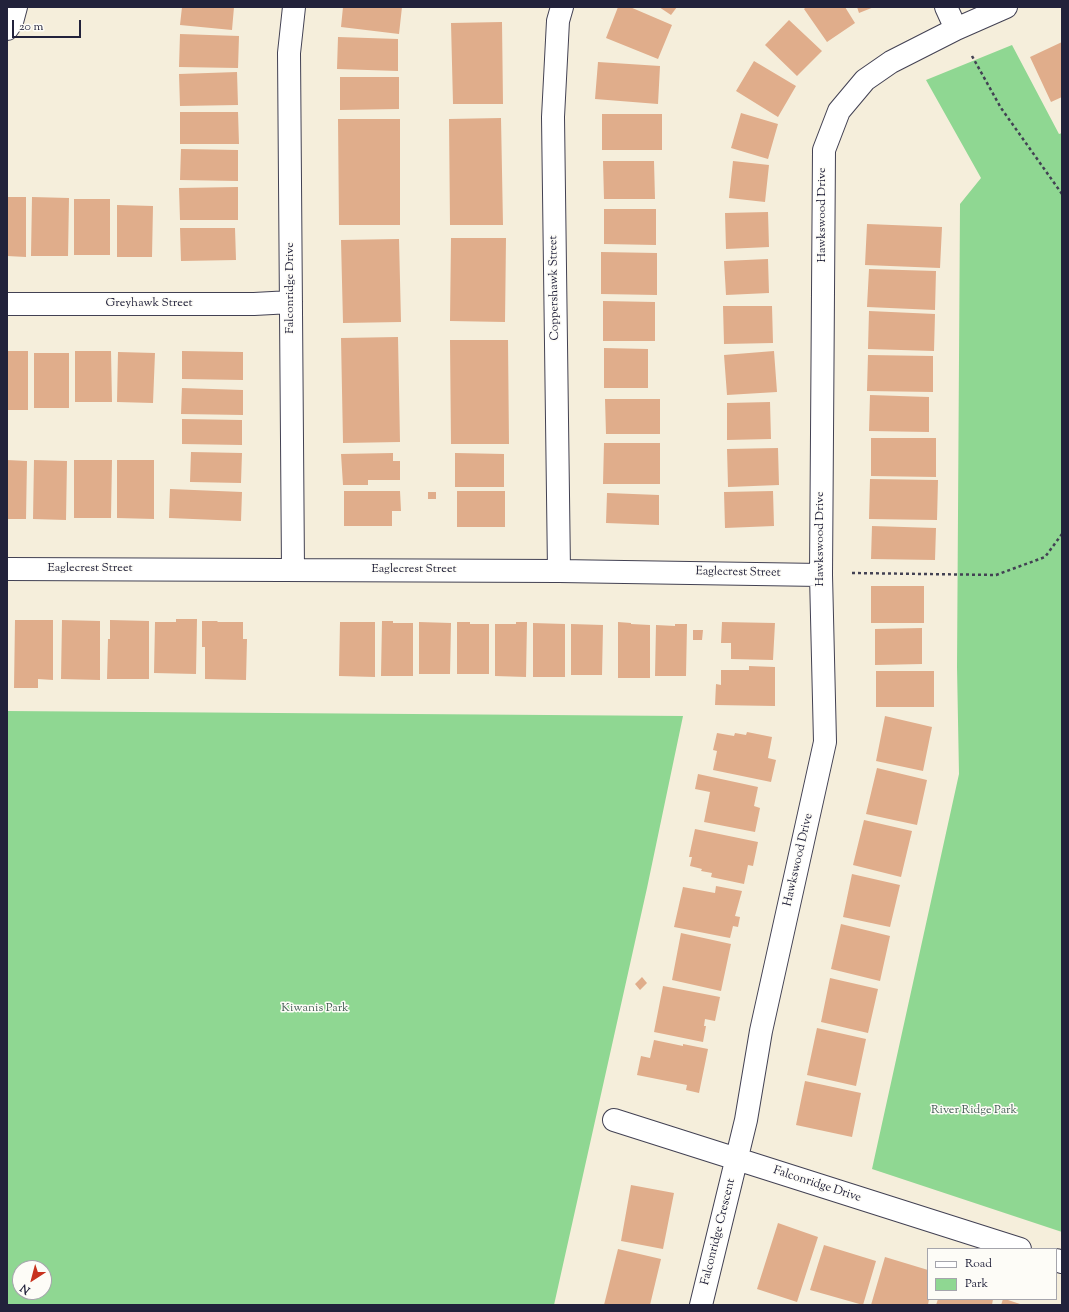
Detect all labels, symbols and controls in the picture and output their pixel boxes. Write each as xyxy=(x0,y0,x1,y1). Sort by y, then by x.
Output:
scale bar xyxy=(14,12,83,38)
text: 20 m xyxy=(19,18,43,36)
street label: Hawkswood Drive xyxy=(816,168,830,262)
street label: Coppershawk Street xyxy=(547,235,563,341)
street label: Falconridge Drive xyxy=(284,242,298,334)
street label: Greyhawk Street xyxy=(105,297,193,311)
street label: Hawkswood Drive xyxy=(814,492,828,586)
street label: Eaglecrest Street xyxy=(47,562,133,576)
street label: Eaglecrest Street xyxy=(371,563,457,577)
street label: Eaglecrest Street xyxy=(695,565,781,581)
street label: Hawkswood Drive xyxy=(781,812,817,908)
park label: Kiwanis Park xyxy=(281,1002,349,1016)
park label: River Ridge Park xyxy=(931,1104,1017,1118)
street label: Falconridge Drive xyxy=(771,1164,863,1206)
street label: Falconridge Crescent xyxy=(699,1177,739,1287)
legend xyxy=(927,1248,1057,1300)
text: Road xyxy=(965,1255,992,1273)
north arrow xyxy=(12,1260,52,1300)
text: Park xyxy=(965,1275,988,1293)
text: N xyxy=(17,1280,34,1298)

